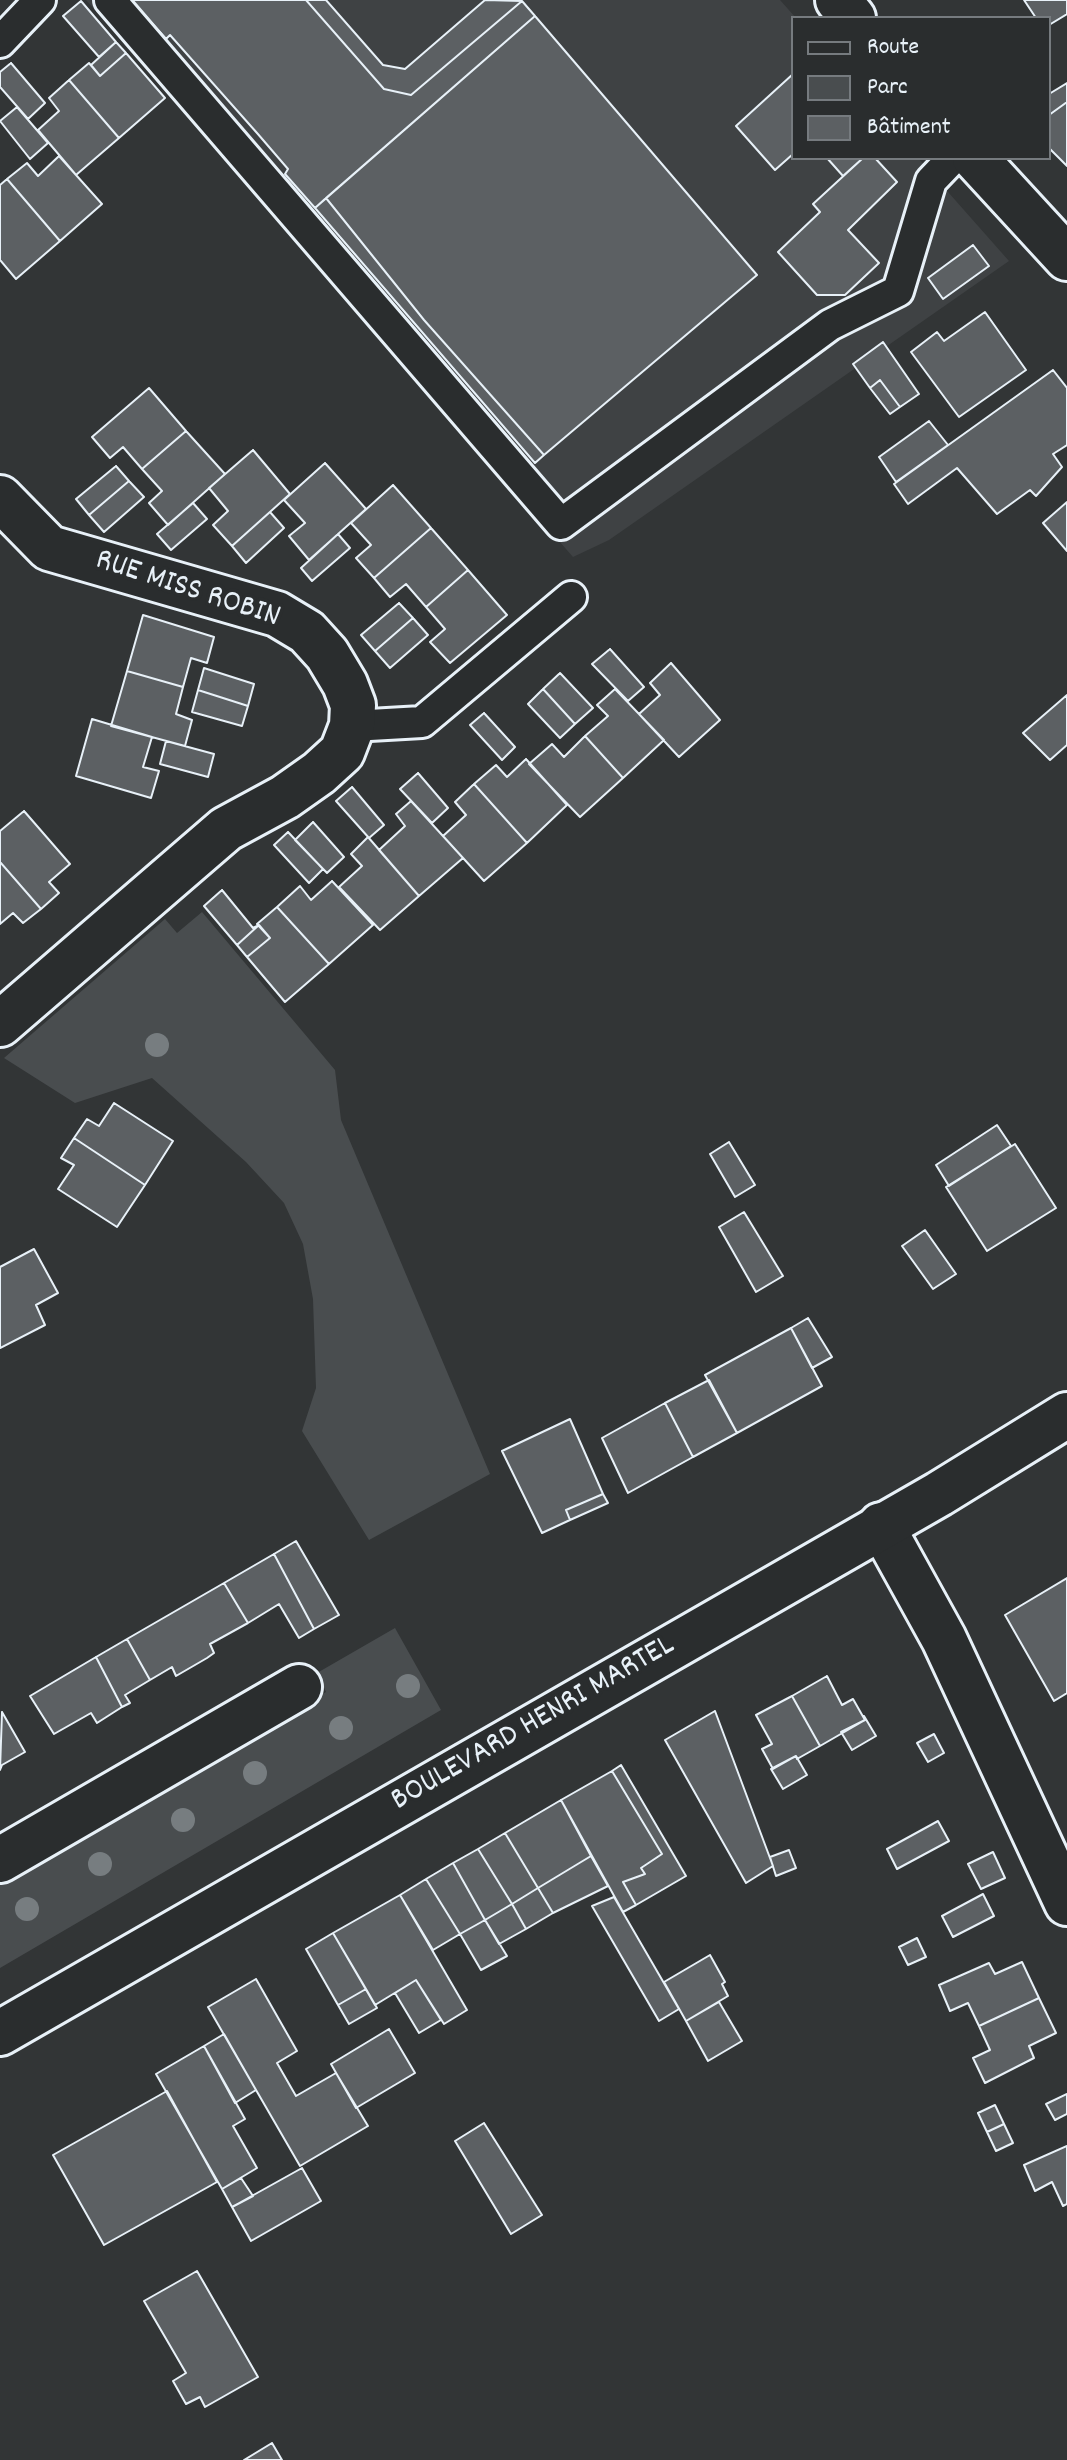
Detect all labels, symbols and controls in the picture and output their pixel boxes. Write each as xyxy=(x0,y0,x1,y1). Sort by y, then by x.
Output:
legend xyxy=(791,16,1051,160)
text: Route xyxy=(867,31,919,65)
text: Parc xyxy=(867,71,908,105)
text: Bâtiment xyxy=(867,111,951,145)
street label: RUE MISS ROBIN xyxy=(90,543,284,639)
street label: BOULEVARD HENRI MARTEL xyxy=(386,1628,682,1822)

